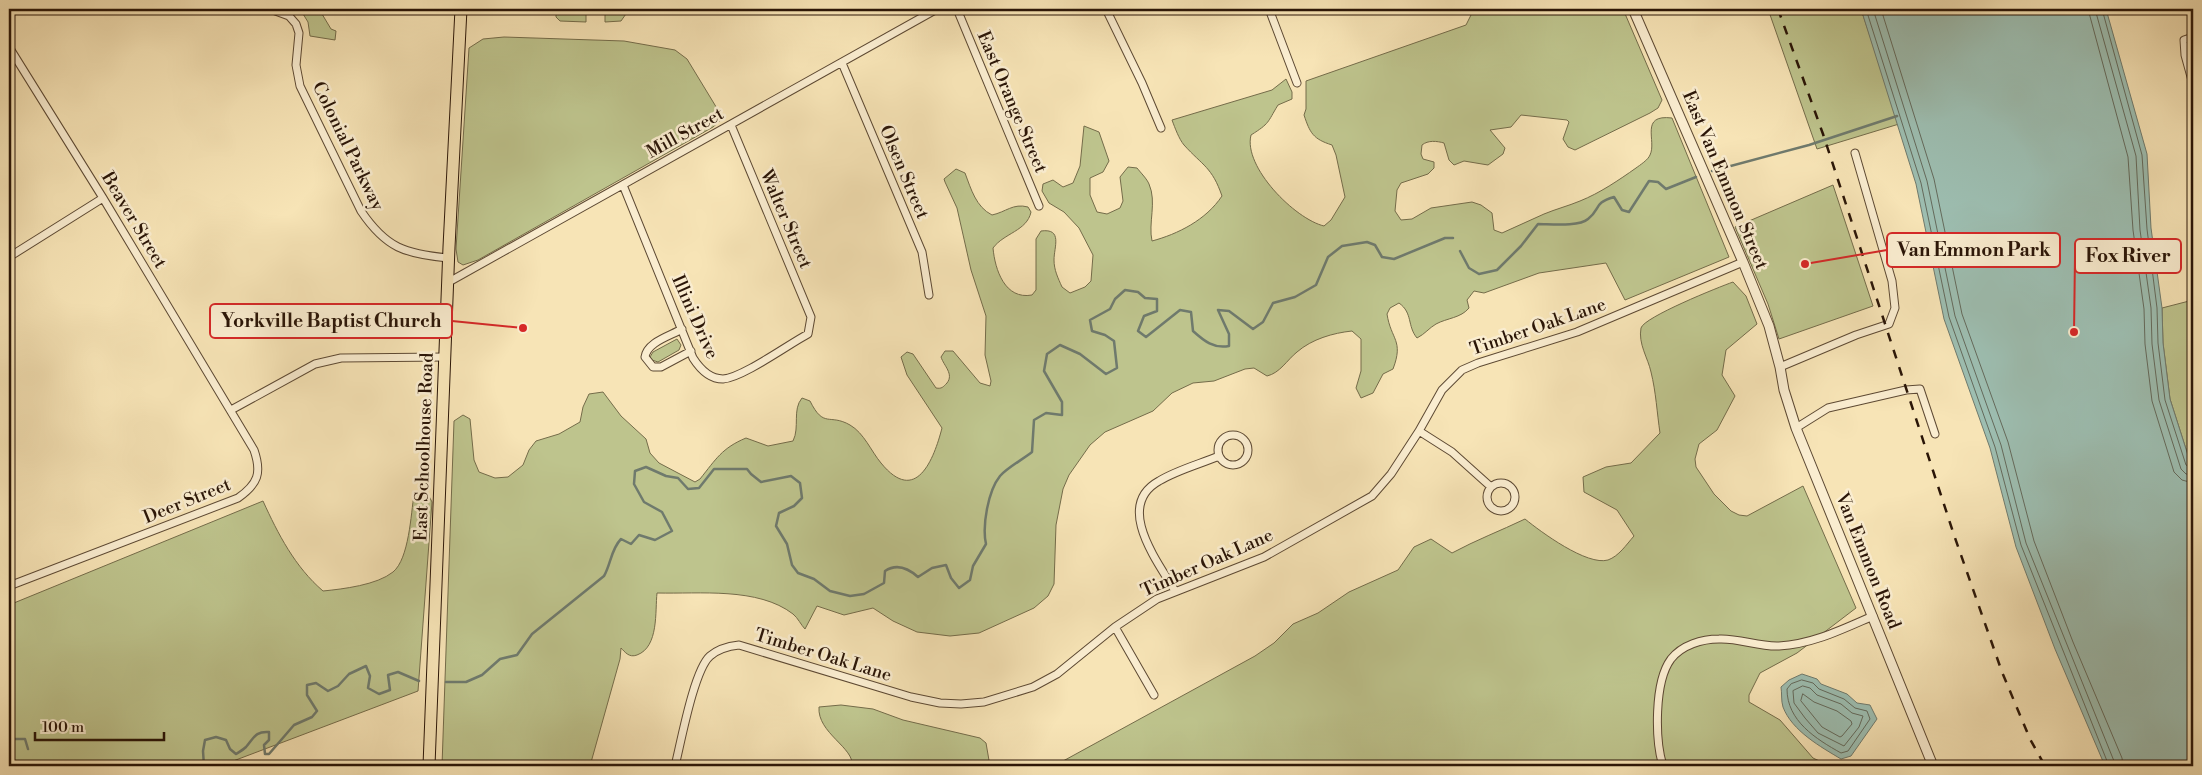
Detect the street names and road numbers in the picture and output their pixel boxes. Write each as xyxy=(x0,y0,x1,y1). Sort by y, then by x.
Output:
street label: East Orange Street xyxy=(972,28,1053,177)
street label: Colonial Parkway xyxy=(307,78,389,214)
street label: East Van Emmon Street xyxy=(1677,87,1773,273)
street label: Mill Street xyxy=(642,102,728,164)
street label: Olsen Street xyxy=(874,122,934,223)
street label: Walter Street xyxy=(754,165,817,273)
street label: Beaver Street xyxy=(96,167,172,273)
street label: Illini Drive xyxy=(666,271,724,363)
street label: Timber Oak Lane xyxy=(1467,293,1609,361)
street label: East Schoolhouse Road xyxy=(409,352,439,542)
street label: Deer Street xyxy=(140,473,235,529)
street label: Van Emmon Road xyxy=(1830,488,1906,633)
street label: Timber Oak Lane xyxy=(1137,524,1277,602)
street label: Timber Oak Lane xyxy=(752,623,894,687)

